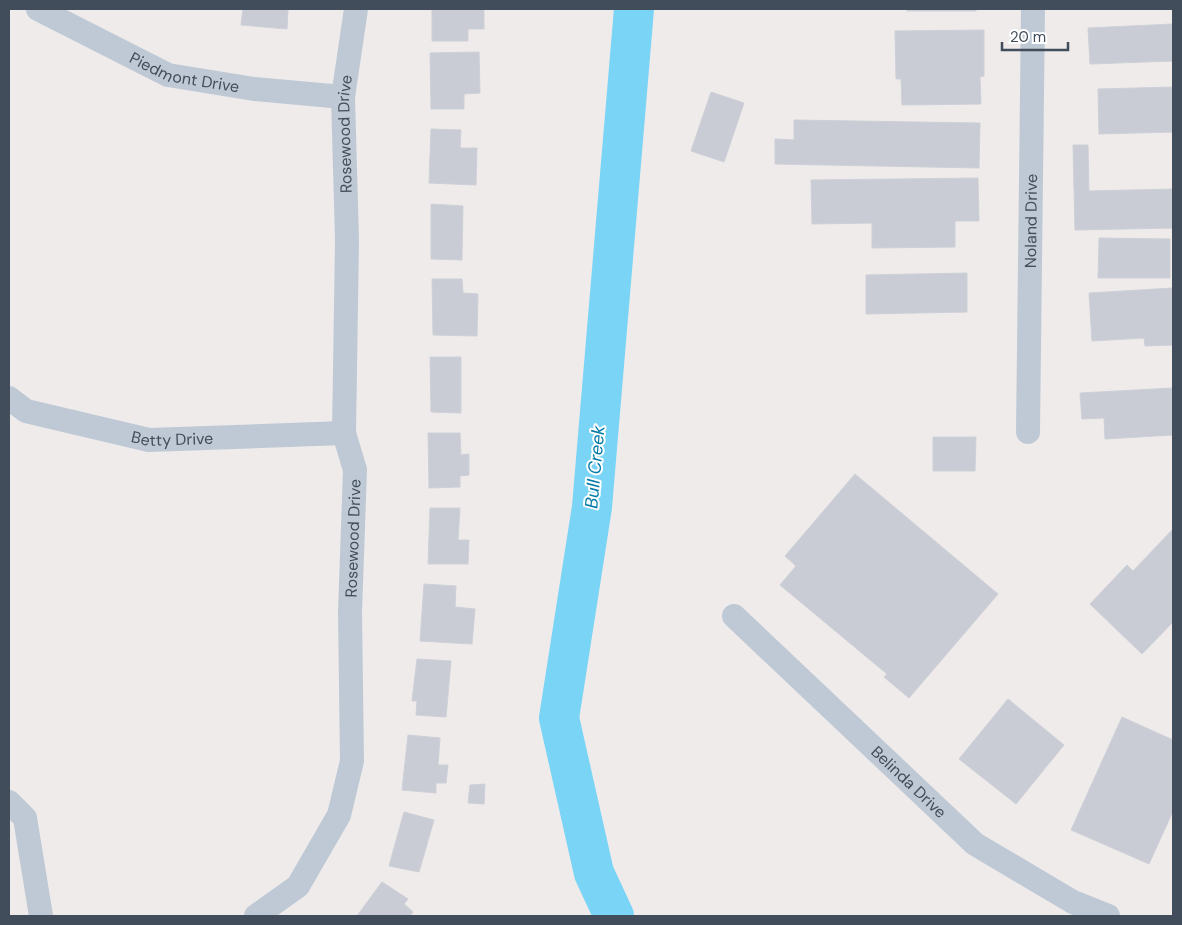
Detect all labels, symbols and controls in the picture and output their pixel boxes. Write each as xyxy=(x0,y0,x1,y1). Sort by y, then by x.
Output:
scale bar xyxy=(1002,20,1068,52)
text: 20 m xyxy=(1010,27,1046,47)
street label: Piedmont Drive xyxy=(126,47,241,97)
street label: Rosewood Drive xyxy=(333,73,357,193)
street label: Noland Drive xyxy=(1020,174,1042,268)
water label: Bull Creek xyxy=(579,424,611,510)
street label: Betty Drive xyxy=(129,426,214,451)
street label: Rosewood Drive xyxy=(341,479,366,598)
street label: Belinda Drive xyxy=(867,741,951,823)

